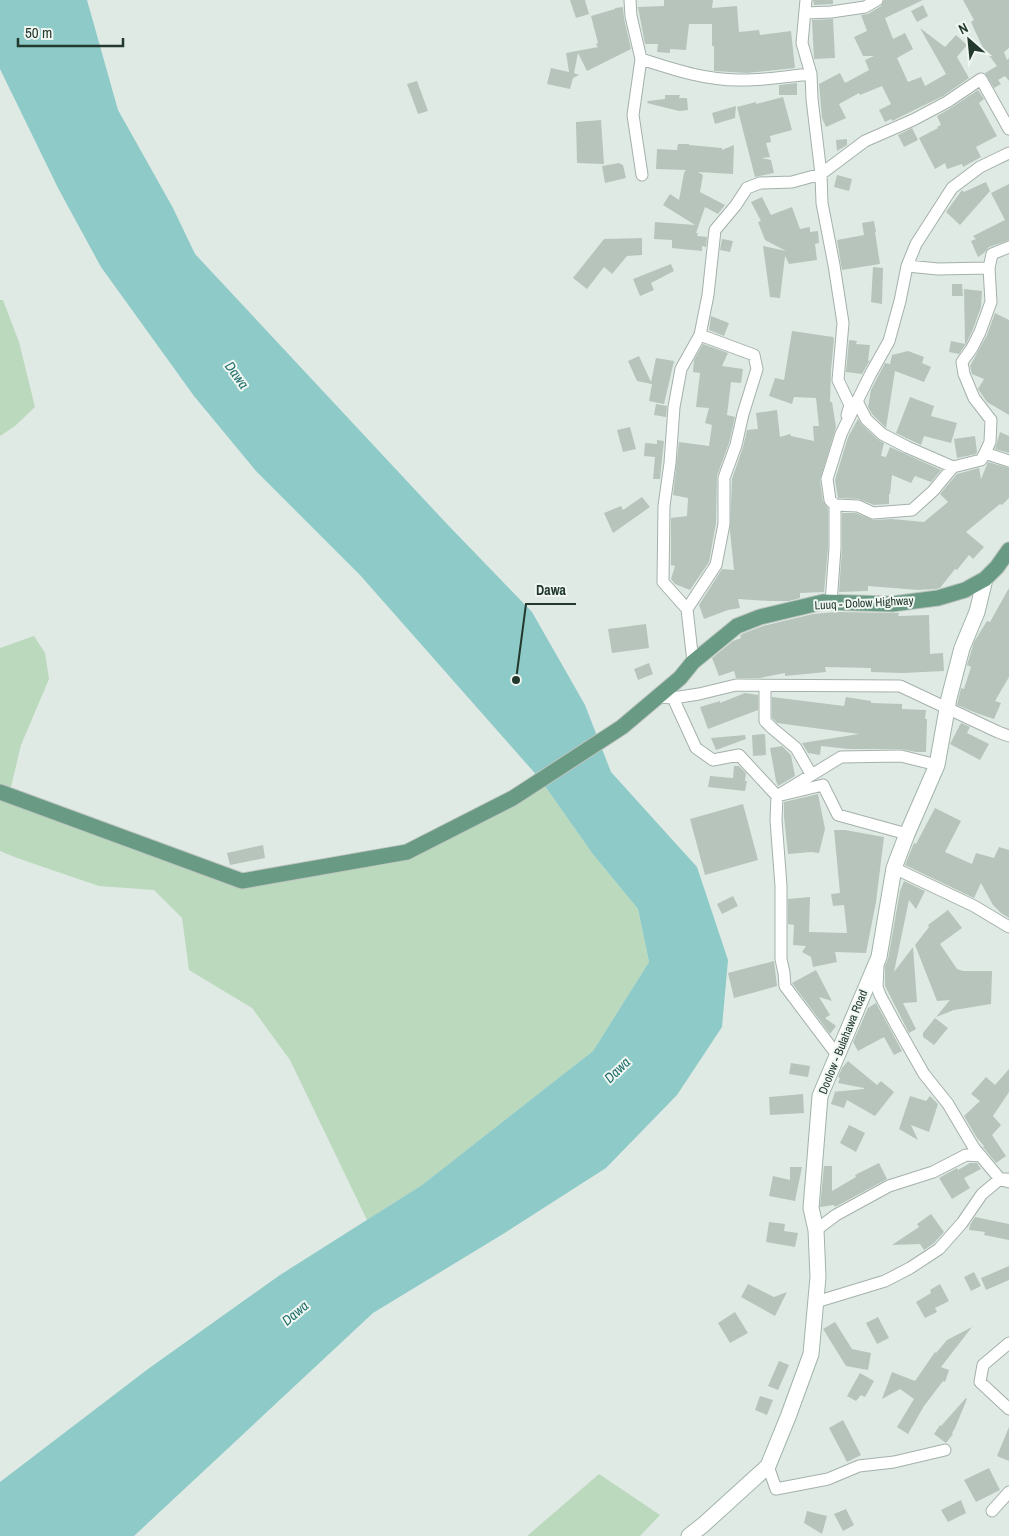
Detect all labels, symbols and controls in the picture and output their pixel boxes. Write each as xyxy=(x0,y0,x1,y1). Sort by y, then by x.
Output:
scale bar xyxy=(18,15,122,47)
north arrow xyxy=(944,15,994,65)
text: N xyxy=(955,19,971,38)
text: 50 m xyxy=(25,22,52,43)
water label: Dawa xyxy=(221,358,253,392)
callout: Dawa xyxy=(526,575,576,604)
text: Dawa xyxy=(536,581,567,599)
street label: Luuq - Dolow Highway xyxy=(814,592,914,614)
street label: Doolow - Bulahawa Road xyxy=(815,988,871,1096)
water label: Dawa xyxy=(600,1053,634,1087)
water label: Dawa xyxy=(278,1297,312,1329)

